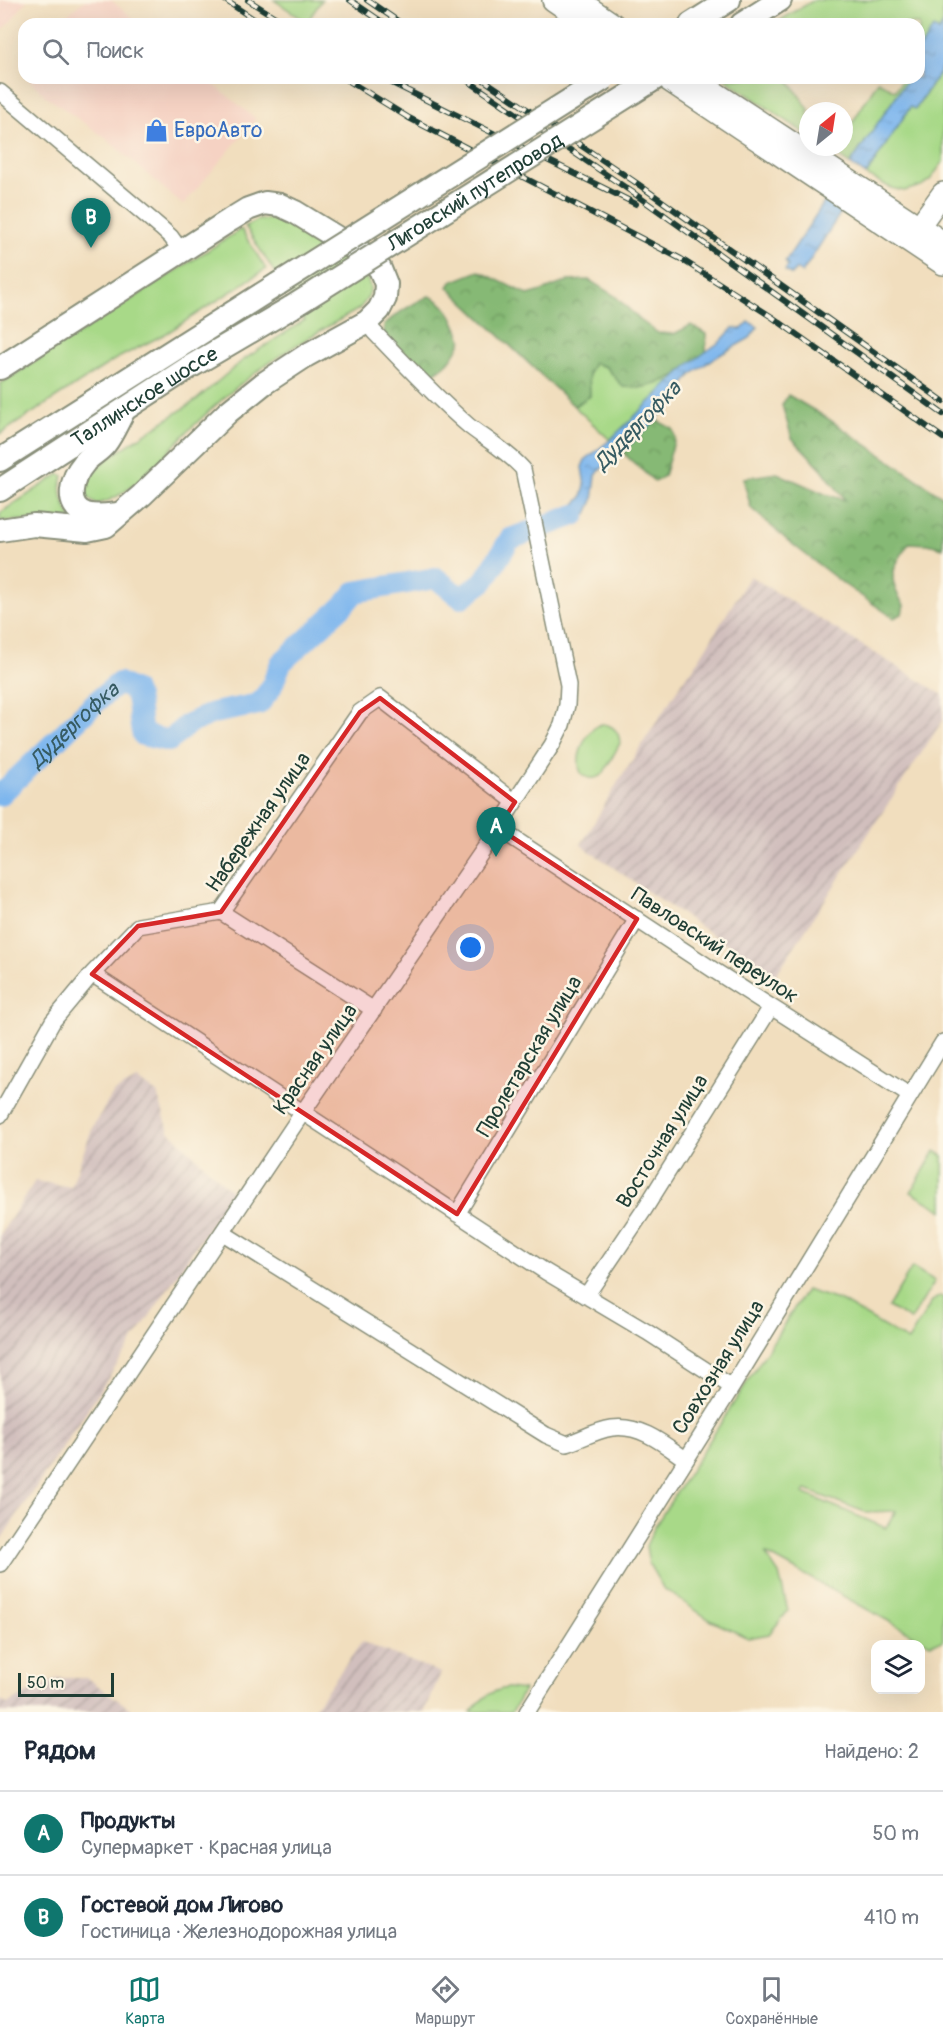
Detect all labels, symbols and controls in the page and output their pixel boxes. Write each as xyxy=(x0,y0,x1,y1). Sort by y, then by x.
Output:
search box xyxy=(18,18,925,84)
icon: search xyxy=(39,35,72,68)
text: Поиск xyxy=(87,37,144,65)
north arrow xyxy=(799,102,853,156)
shop icon: ЕвроАвто xyxy=(143,117,169,143)
place label: ЕвроАвто xyxy=(174,117,262,144)
street label: Лиговский путепровод xyxy=(381,127,569,258)
pin: B xyxy=(72,198,110,248)
street label: Таллинское шоссе xyxy=(66,340,224,454)
water label: Дудергофка xyxy=(588,374,688,477)
water label: Дудергофка xyxy=(23,675,126,775)
street label: Набережная улица xyxy=(200,747,317,898)
pin: A xyxy=(476,808,516,857)
street label: Павловский переулок xyxy=(626,881,804,1010)
your location xyxy=(456,933,485,962)
street label: Пролетарская улица xyxy=(471,971,588,1142)
street label: Красная улица xyxy=(267,999,364,1120)
street label: Восточная улица xyxy=(610,1069,714,1213)
street label: Совхозная улица xyxy=(666,1295,771,1439)
map controls xyxy=(871,1640,925,1694)
button: layers xyxy=(871,1640,925,1694)
scale bar xyxy=(18,1670,114,1698)
text: 50 m xyxy=(27,1673,64,1693)
text: Рядом xyxy=(24,1735,96,1767)
text: Найдено: 2 xyxy=(824,1739,919,1764)
text: Продукты xyxy=(81,1807,176,1835)
text: A xyxy=(37,1821,50,1846)
text: 50 m xyxy=(872,1821,919,1846)
text: Супермаркет · Красная улица xyxy=(81,1835,332,1860)
text: Гостевой дом Лигово xyxy=(81,1891,283,1919)
text: B xyxy=(38,1905,49,1930)
text: 410 m xyxy=(864,1905,919,1930)
text: Гостиница · Железнодорожная улица xyxy=(81,1919,397,1944)
tab: Карта xyxy=(125,1973,165,2029)
tab: Маршрут xyxy=(415,1973,475,2029)
tab: Сохранённые xyxy=(726,1973,818,2029)

